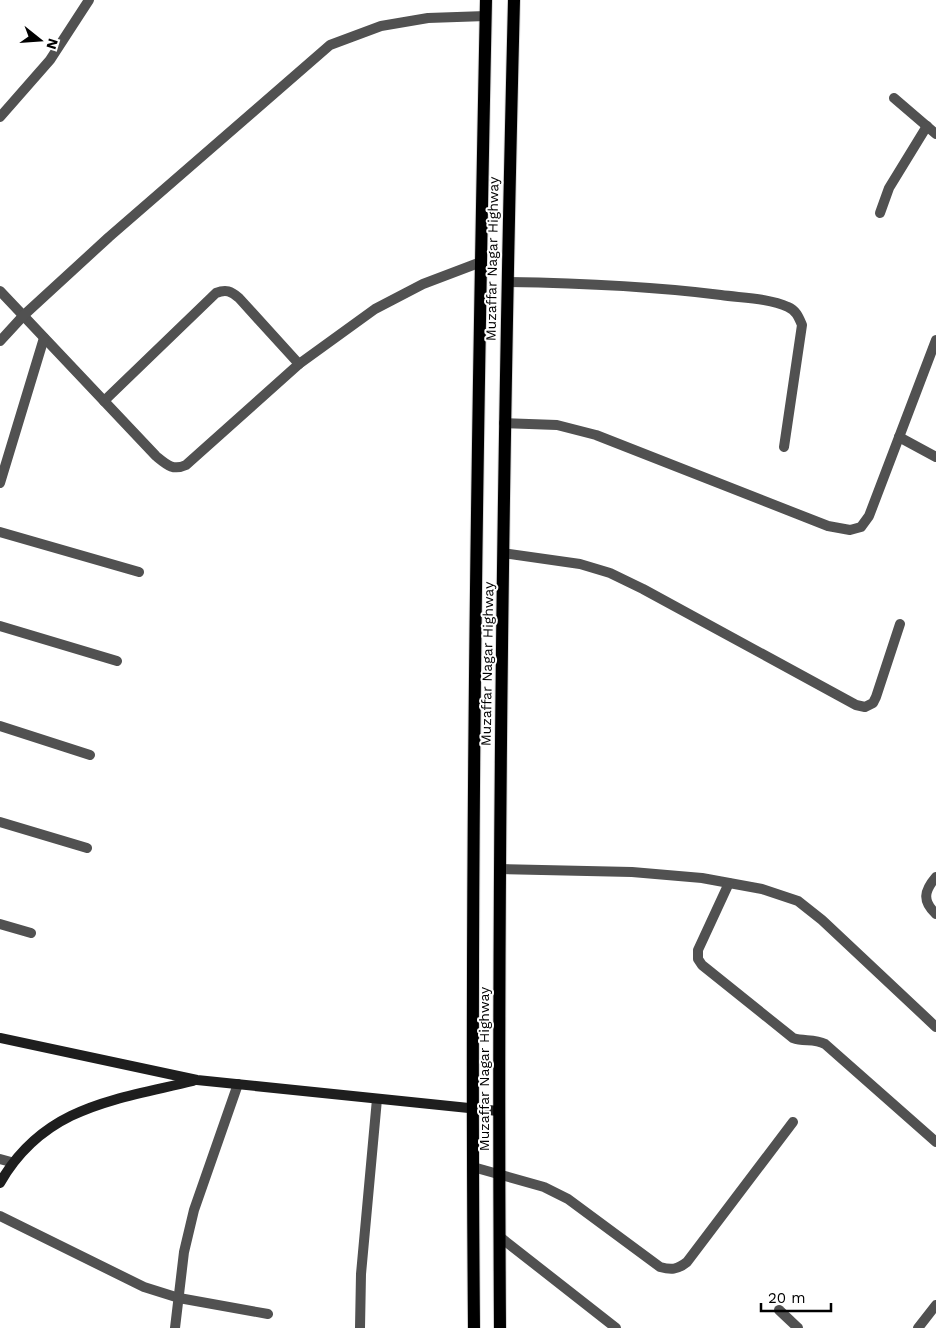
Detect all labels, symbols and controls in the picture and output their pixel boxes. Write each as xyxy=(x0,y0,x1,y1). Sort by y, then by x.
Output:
north arrow xyxy=(15,15,65,65)
text: N xyxy=(43,37,62,51)
street label: Muzaffar Nagar Highway xyxy=(483,176,501,341)
street label: Muzaffar Nagar Highway xyxy=(478,581,496,746)
street label: Muzaffar Nagar Highway xyxy=(476,986,492,1151)
scale bar xyxy=(761,1280,831,1312)
text: 20 m xyxy=(768,1289,806,1307)

